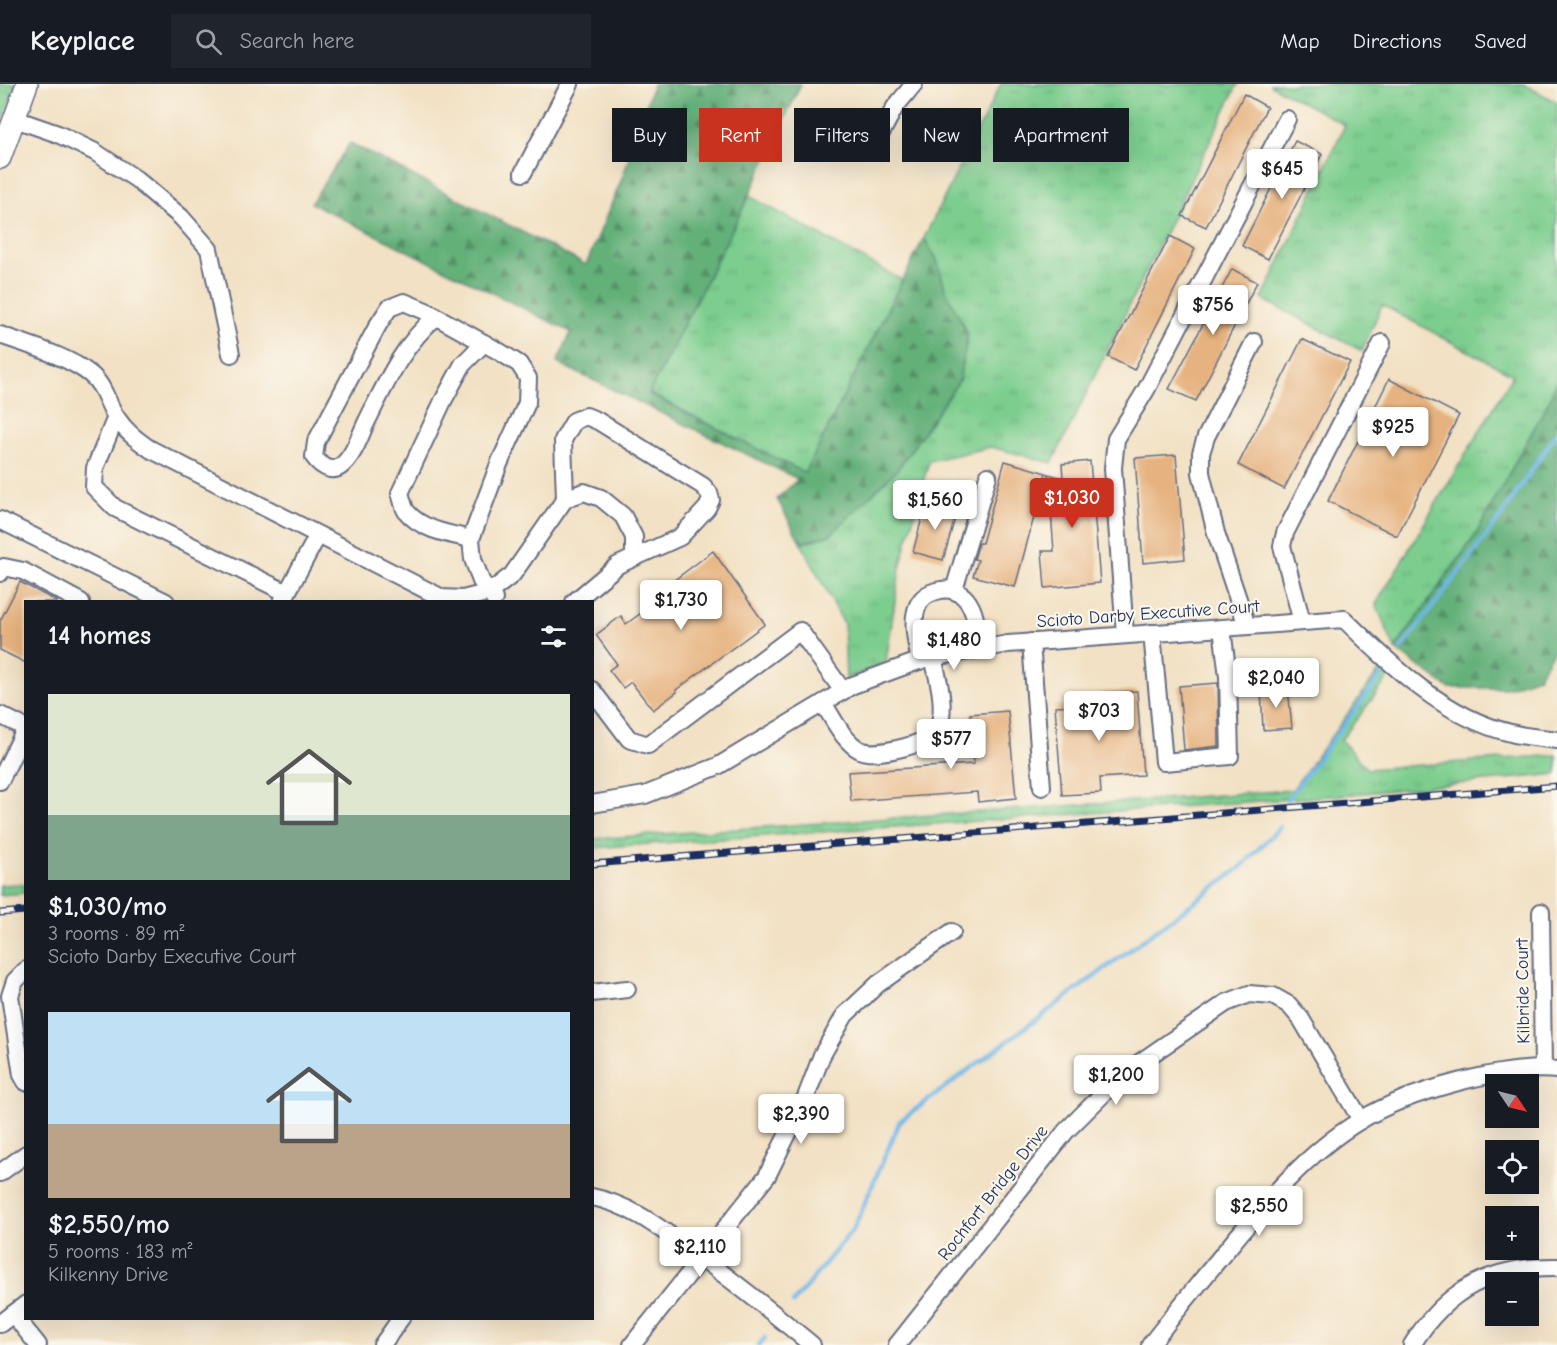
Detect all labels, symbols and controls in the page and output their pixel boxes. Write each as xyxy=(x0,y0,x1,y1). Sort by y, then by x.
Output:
search box xyxy=(171,14,591,68)
text: Keyplace xyxy=(30,25,135,57)
icon: search xyxy=(192,25,225,58)
text: Search here xyxy=(240,28,354,54)
text: Map xyxy=(1280,29,1320,53)
text: Directions xyxy=(1353,29,1442,53)
text: Saved xyxy=(1475,29,1527,53)
chip: Buy xyxy=(612,108,687,162)
chip: Rent xyxy=(699,108,782,162)
chip: Filters xyxy=(794,108,890,162)
chip: New xyxy=(902,108,981,162)
chip: Apartment xyxy=(993,108,1129,162)
pin: $645 xyxy=(1246,149,1318,200)
text: $645 xyxy=(1261,157,1303,180)
pin: $756 xyxy=(1177,285,1249,336)
text: $756 xyxy=(1192,293,1234,316)
pin: $925 xyxy=(1357,407,1429,458)
text: $925 xyxy=(1371,415,1415,438)
pin: $1,030 xyxy=(1023,478,1121,529)
pin: $1,560 xyxy=(886,480,984,531)
text: $1,030 xyxy=(1044,486,1100,509)
text: $1,560 xyxy=(907,488,963,511)
pin: $1,730 xyxy=(632,580,730,631)
text: $1,730 xyxy=(654,588,708,611)
street label: Scioto Darby Executive Court xyxy=(1036,596,1261,632)
icon: filters xyxy=(537,620,570,653)
pin: $1,480 xyxy=(905,620,1003,671)
text: 14 homes xyxy=(48,621,151,651)
text: $1,480 xyxy=(927,628,981,651)
pin: $2,040 xyxy=(1227,658,1325,709)
text: $2,040 xyxy=(1247,666,1305,689)
pin: $703 xyxy=(1063,691,1135,742)
text: $703 xyxy=(1078,699,1120,722)
pin: $577 xyxy=(915,719,987,770)
text: $577 xyxy=(931,727,971,750)
icon: home xyxy=(255,733,363,841)
text: $1,030/mo xyxy=(48,892,167,922)
text: 3 rooms · 89 m² xyxy=(48,922,184,945)
street label: Kilbride Court xyxy=(1512,937,1534,1044)
text: Scioto Darby Executive Court xyxy=(48,945,296,968)
icon: home xyxy=(255,1051,363,1159)
pin: $1,200 xyxy=(1067,1055,1165,1106)
text: $1,200 xyxy=(1088,1063,1144,1086)
north arrow xyxy=(1485,1074,1539,1128)
map controls xyxy=(1485,1074,1539,1326)
pin: $2,390 xyxy=(752,1094,850,1145)
text: $2,390 xyxy=(772,1102,830,1125)
street label: Rochfort Bridge Drive xyxy=(934,1121,1052,1265)
button: locate xyxy=(1485,1140,1539,1194)
pin: $2,550 xyxy=(1210,1186,1308,1237)
text: $2,550 xyxy=(1230,1194,1288,1217)
button: + xyxy=(1485,1206,1539,1260)
text: $2,550/mo xyxy=(48,1210,170,1240)
pin: $2,110 xyxy=(651,1227,749,1278)
text: $2,110 xyxy=(674,1235,726,1258)
text: 5 rooms · 183 m² xyxy=(48,1240,193,1263)
text: Kilkenny Drive xyxy=(48,1263,168,1286)
button: − xyxy=(1485,1272,1539,1326)

